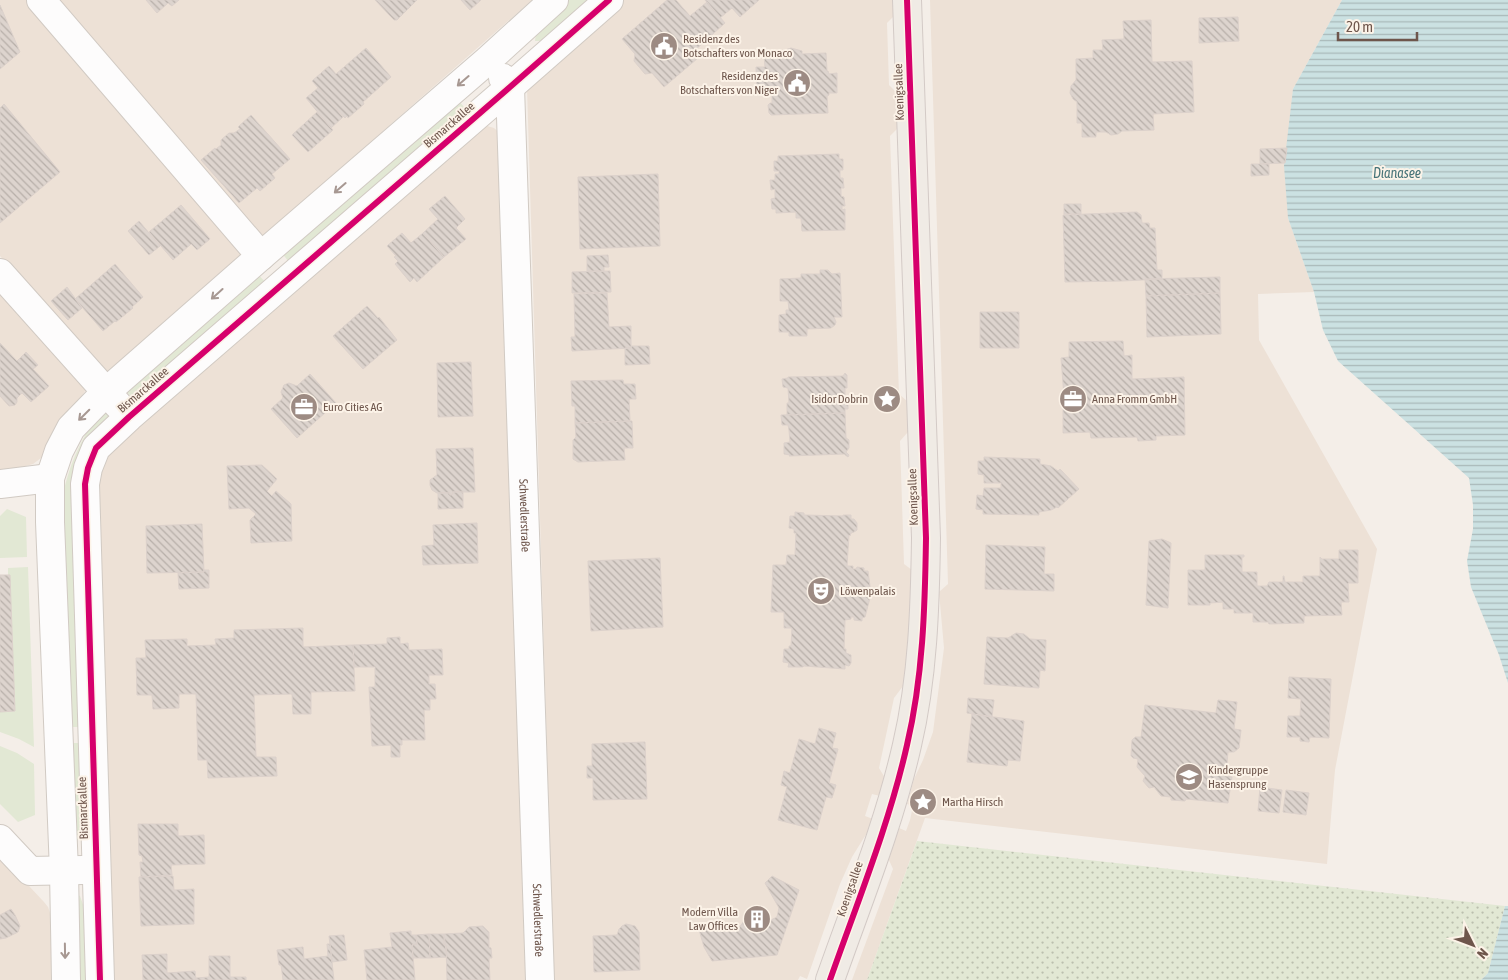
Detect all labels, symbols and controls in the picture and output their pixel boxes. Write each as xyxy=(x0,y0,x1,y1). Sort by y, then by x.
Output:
scale bar xyxy=(1338,10,1417,42)
text: 20 m xyxy=(1346,18,1373,35)
public building icon: Residenz des Botschafters von Monaco xyxy=(649,31,679,61)
place label: Residenz des Botschafters von Monaco xyxy=(683,32,793,60)
street label: Koenigsallee xyxy=(891,63,907,121)
public building icon: Residenz des Botschafters von Niger xyxy=(782,68,812,98)
place label: Residenz des Botschafters von Niger xyxy=(680,69,778,97)
one-way arrow xyxy=(456,76,469,87)
street label: Bismarckallee xyxy=(421,99,477,151)
water label: Dianasee xyxy=(1373,165,1421,181)
one-way arrow xyxy=(333,182,346,193)
one-way arrow xyxy=(211,289,224,300)
street label: Bismarckallee xyxy=(115,364,171,416)
place icon: Isidor Dobrin xyxy=(872,384,902,414)
office icon: Anna Fromm GmbH xyxy=(1058,384,1088,414)
office icon: Euro Cities AG xyxy=(289,392,319,422)
place label: Isidor Dobrin xyxy=(811,392,868,406)
place label: Anna Fromm GmbH xyxy=(1092,392,1177,406)
place label: Euro Cities AG xyxy=(323,400,383,414)
one-way arrow xyxy=(77,409,90,421)
street label: Koenigsallee xyxy=(905,468,921,526)
street label: Schwedlerstraße xyxy=(516,479,533,552)
theatre icon: Löwenpalais xyxy=(806,576,836,606)
place label: Löwenpalais xyxy=(840,584,896,598)
school or university icon: Kindergruppe Hasensprung xyxy=(1174,762,1204,792)
place label: Kindergruppe Hasensprung xyxy=(1208,763,1268,791)
street label: Bismarckallee xyxy=(75,776,91,840)
place icon: Martha Hirsch xyxy=(908,787,938,817)
place label: Martha Hirsch xyxy=(942,795,1003,809)
street label: Koenigsallee xyxy=(834,860,866,918)
street label: Schwedlerstraße xyxy=(530,883,546,957)
building icon: Modern Villa Law Offices xyxy=(742,904,772,934)
place label: Modern Villa Law Offices xyxy=(682,905,738,933)
north arrow xyxy=(1448,920,1498,970)
one-way arrow xyxy=(61,943,70,959)
text: N xyxy=(1474,945,1491,962)

